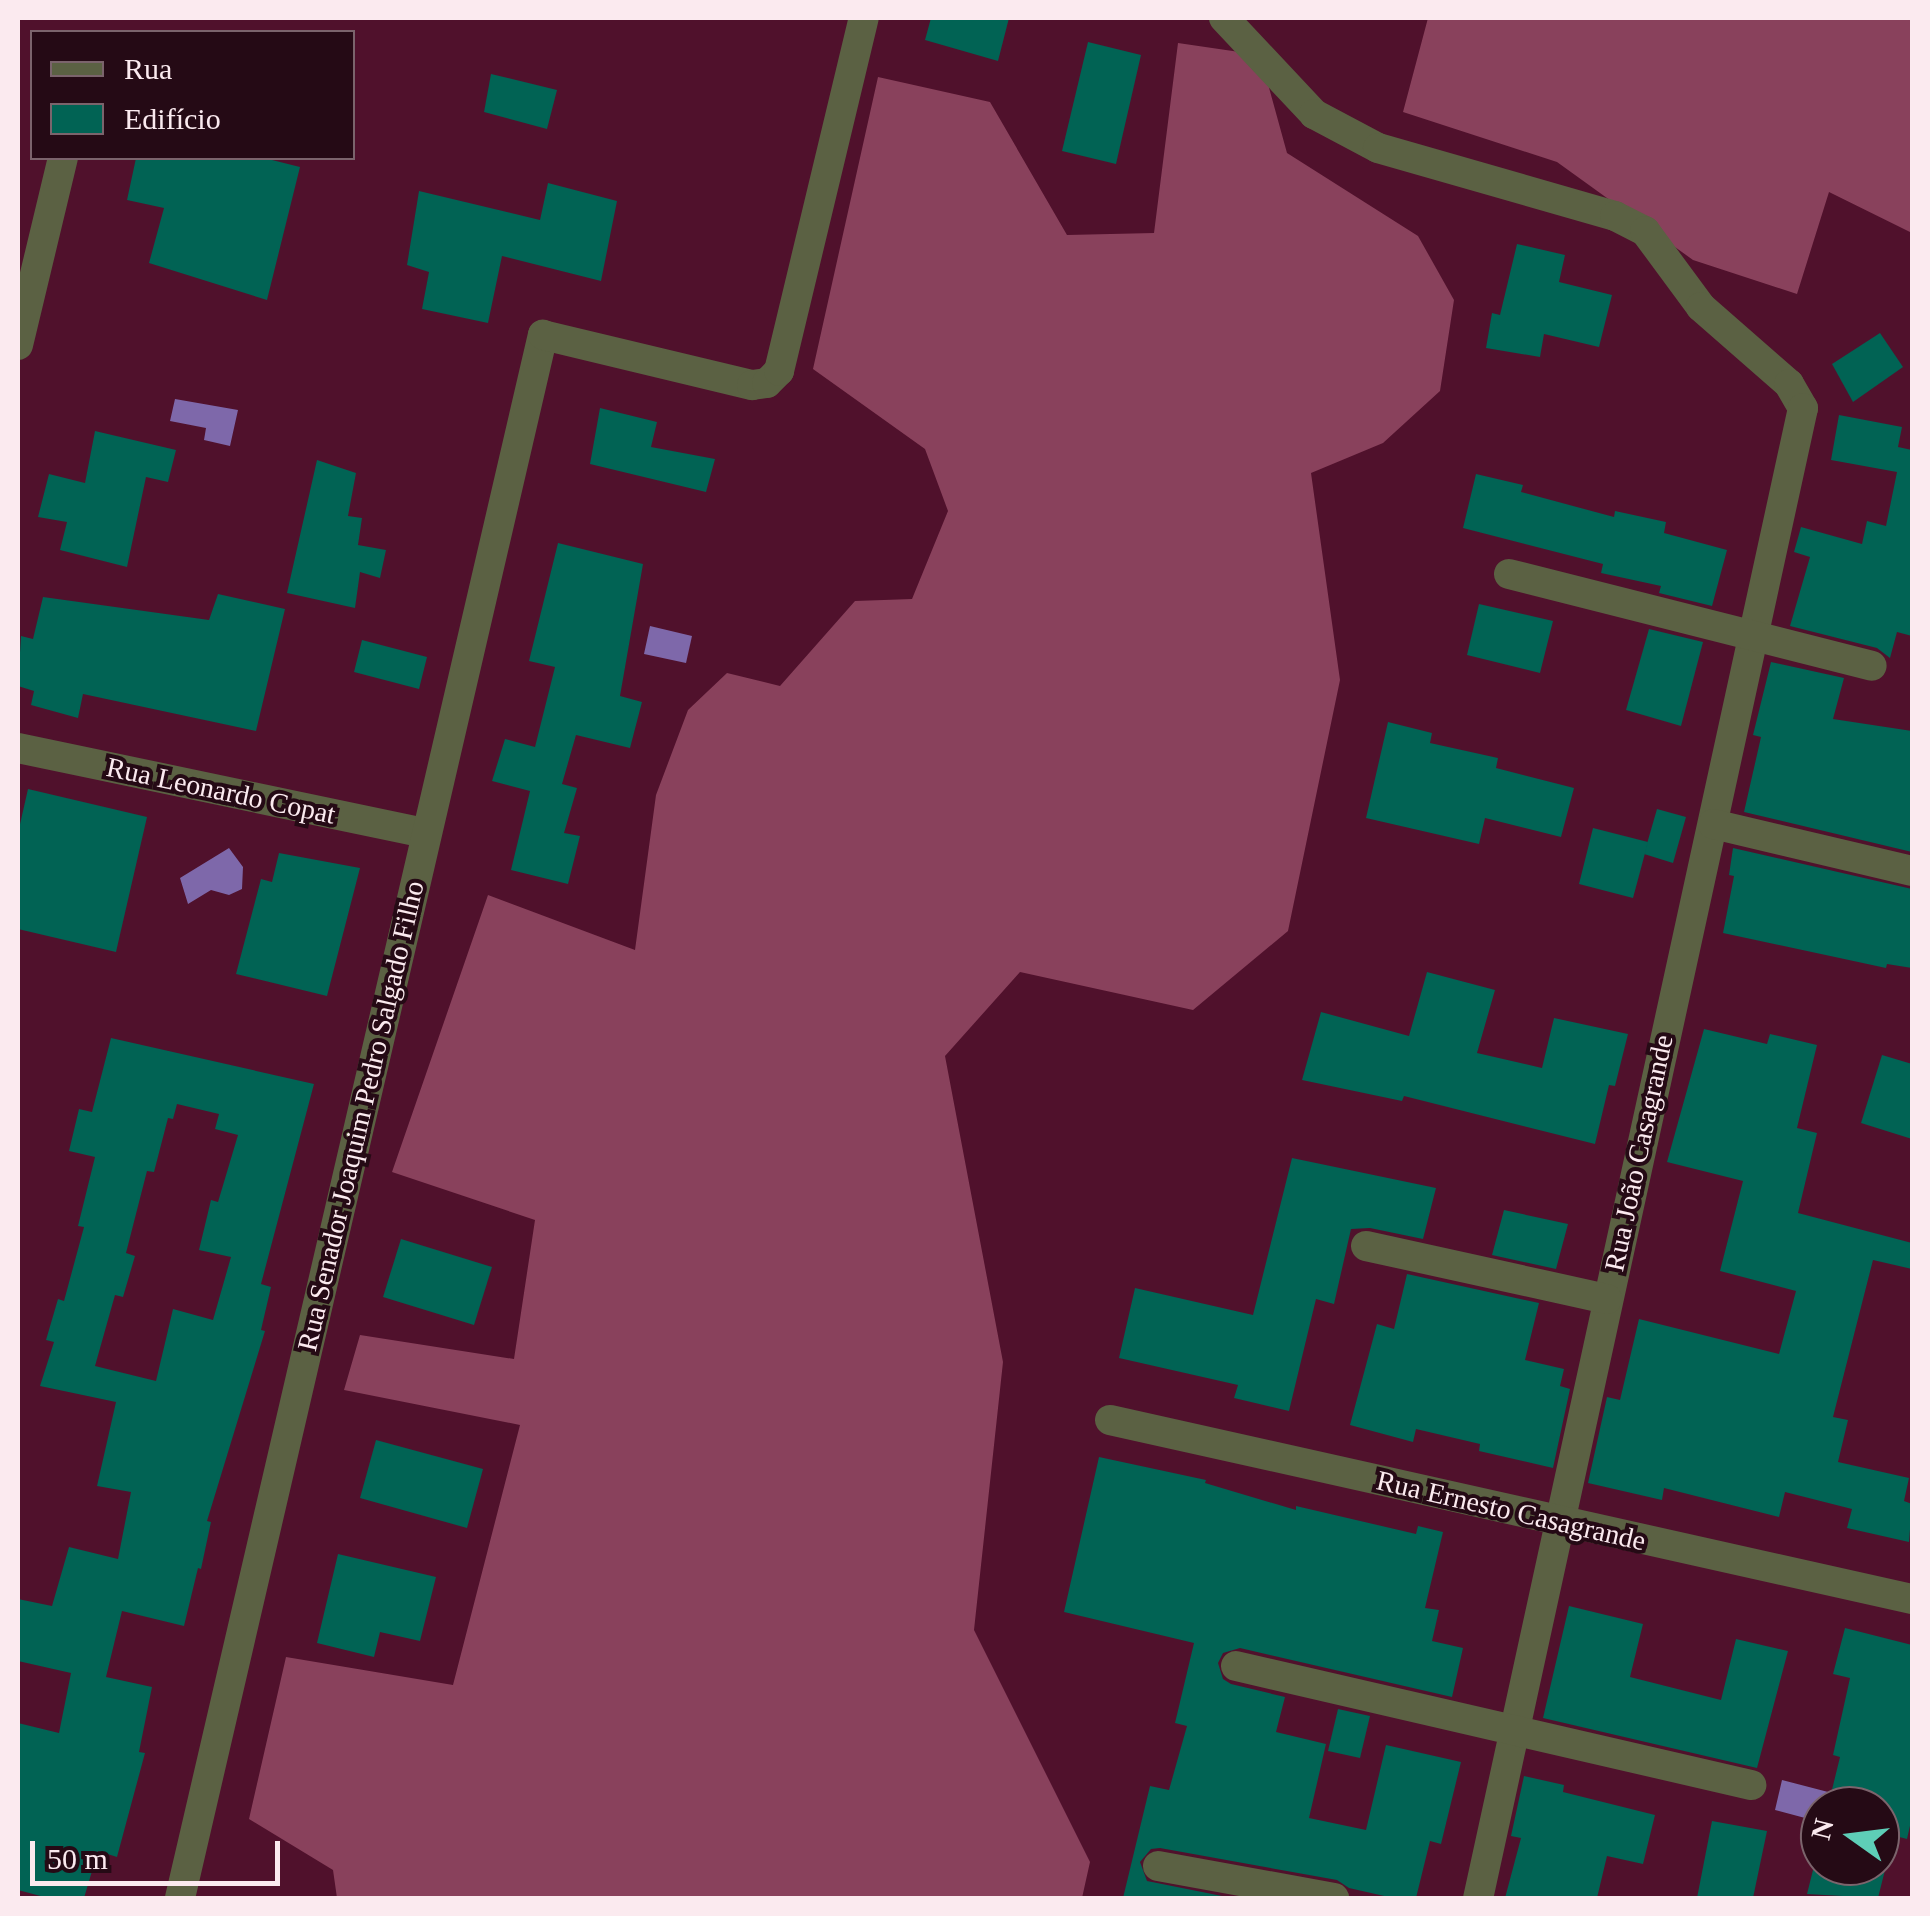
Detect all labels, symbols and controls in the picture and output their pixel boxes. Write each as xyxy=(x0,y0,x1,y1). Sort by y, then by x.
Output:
legend xyxy=(30,30,355,160)
text: Rua xyxy=(124,52,172,85)
text: Edifício xyxy=(124,102,221,135)
street label: Rua Leonardo Copat xyxy=(103,750,339,832)
street label: Rua Senador Joaquim Pedro Salgado Filho xyxy=(290,878,432,1354)
street label: Rua João Casagrande xyxy=(1598,1032,1680,1274)
street label: Rua Ernesto Casagrande xyxy=(1373,1464,1649,1558)
north arrow xyxy=(1800,1786,1900,1886)
text: N xyxy=(1805,1816,1840,1843)
scale bar xyxy=(35,1821,285,1883)
text: 50 m xyxy=(47,1842,108,1875)

